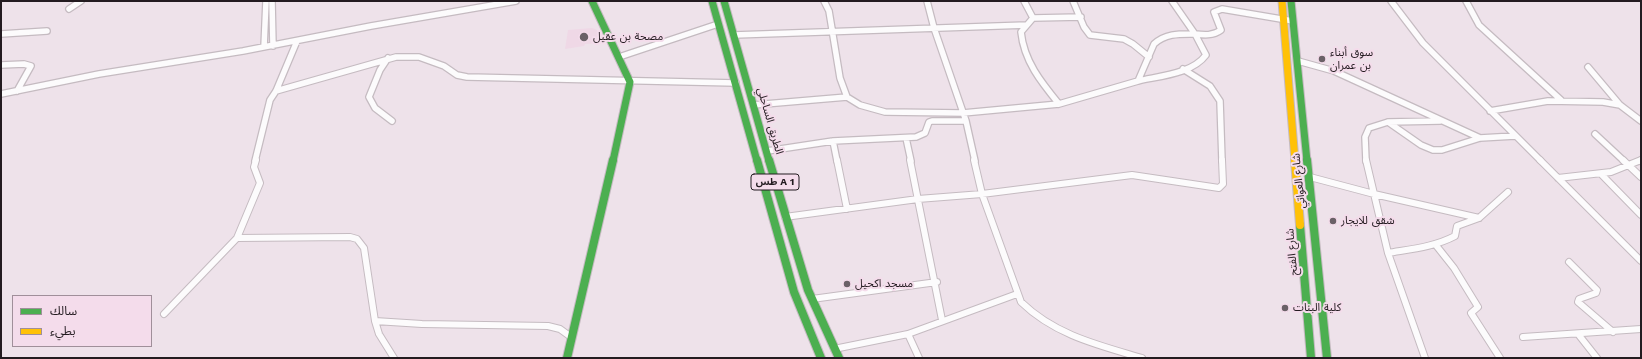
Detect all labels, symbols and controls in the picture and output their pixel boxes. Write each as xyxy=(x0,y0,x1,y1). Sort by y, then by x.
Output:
place label: مصحة بن عقيل xyxy=(593,30,663,44)
marker: مصحة بن عقيل xyxy=(578,31,590,43)
place label: سوق أبناء بن عمران xyxy=(1330,46,1373,72)
marker: سوق أبناء بن عمران xyxy=(1317,54,1327,64)
street label: الطريق الساحلي xyxy=(754,86,786,156)
street label: شارع العواتي xyxy=(1290,153,1308,209)
road number: طس A 1 xyxy=(751,174,799,190)
place label: شقق للايجار xyxy=(1341,214,1395,228)
marker: شقق للايجار xyxy=(1328,216,1338,226)
street label: شارع الفتح xyxy=(1283,228,1301,276)
place label: مسجد اكحيل xyxy=(855,277,913,291)
marker: مسجد اكحيل xyxy=(842,279,852,289)
legend xyxy=(12,295,152,347)
place label: كلية البنات xyxy=(1293,301,1341,315)
marker: كلية البنات xyxy=(1280,303,1290,313)
text: سالك xyxy=(50,304,77,318)
text: بطيء xyxy=(50,324,76,338)

